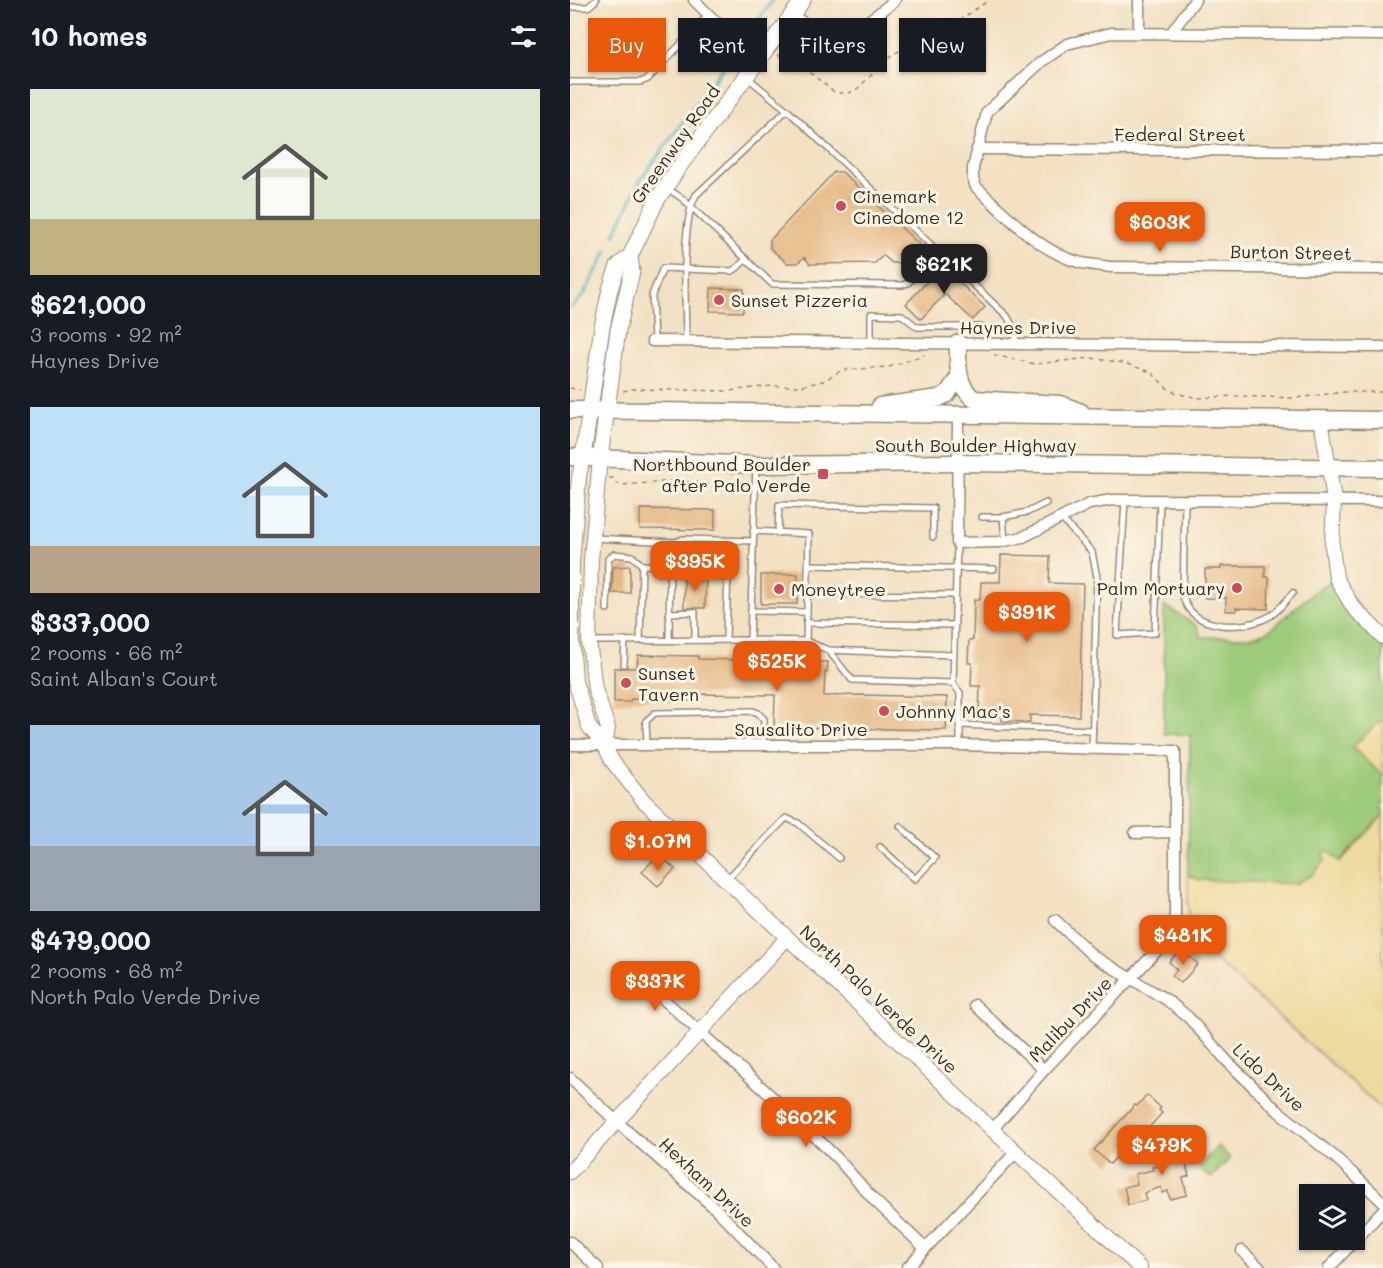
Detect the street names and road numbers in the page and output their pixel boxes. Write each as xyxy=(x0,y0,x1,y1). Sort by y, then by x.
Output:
street label: Greenway Road xyxy=(625,80,725,208)
street label: Federal Street xyxy=(1114,122,1246,146)
street label: Burton Street xyxy=(1230,239,1352,265)
street label: Haynes Drive xyxy=(960,315,1076,339)
street label: South Boulder Highway xyxy=(875,433,1077,457)
street label: Sausalito Drive xyxy=(734,717,868,741)
street label: North Palo Verde Drive xyxy=(795,919,963,1079)
street label: Malibu Drive xyxy=(1023,971,1117,1067)
street label: Lido Drive xyxy=(1228,1037,1310,1117)
street label: Hexham Drive xyxy=(654,1132,760,1232)

